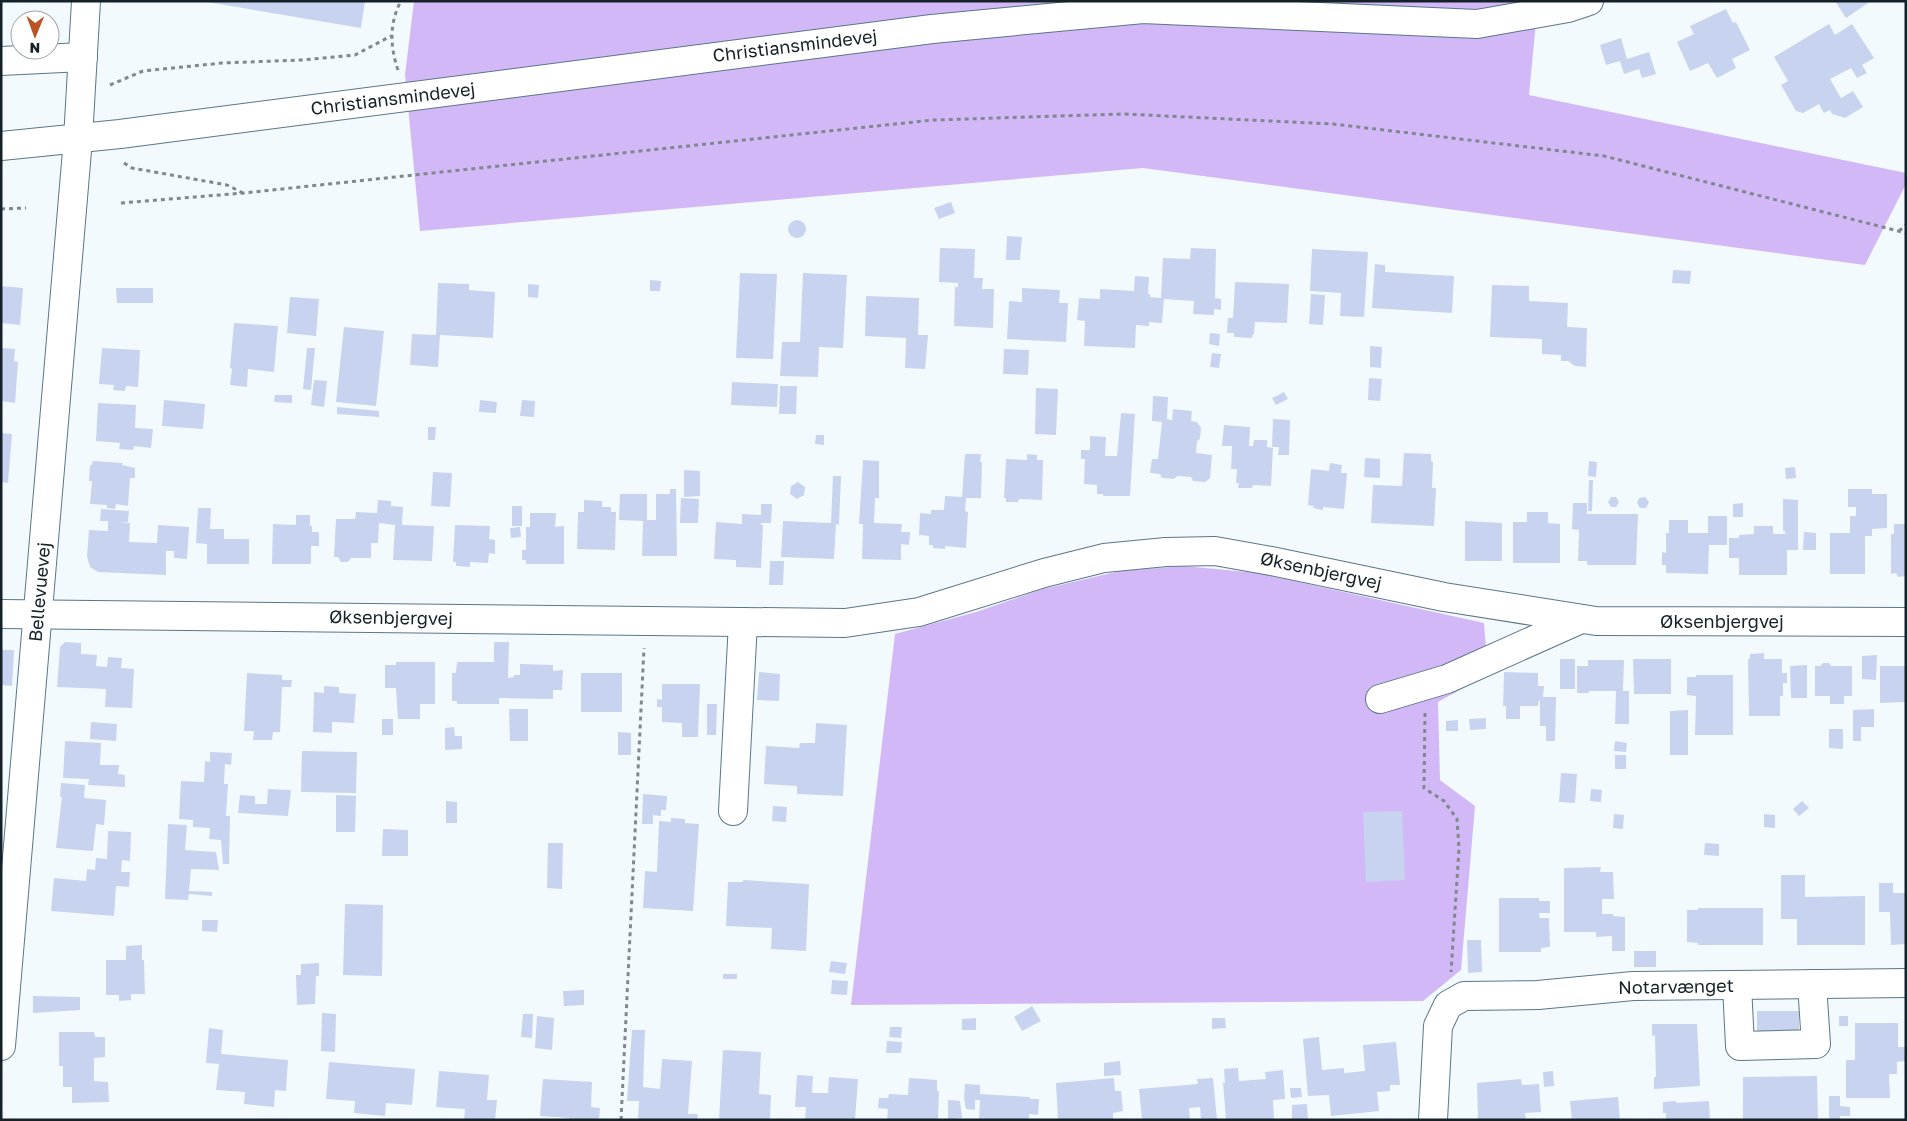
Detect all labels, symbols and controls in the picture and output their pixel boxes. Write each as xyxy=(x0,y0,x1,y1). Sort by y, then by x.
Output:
north arrow xyxy=(10,10,60,60)
street label: Christiansmindevej xyxy=(711,24,878,66)
text: N xyxy=(29,40,40,57)
street label: Christiansmindevej xyxy=(309,77,476,119)
street label: Bellevuevej xyxy=(24,541,54,643)
street label: Øksenbjergvej xyxy=(1258,546,1384,594)
street label: Øksenbjergvej xyxy=(329,605,453,629)
street label: Øksenbjergvej xyxy=(1660,610,1784,632)
street label: Notarvænget xyxy=(1618,974,1734,998)

